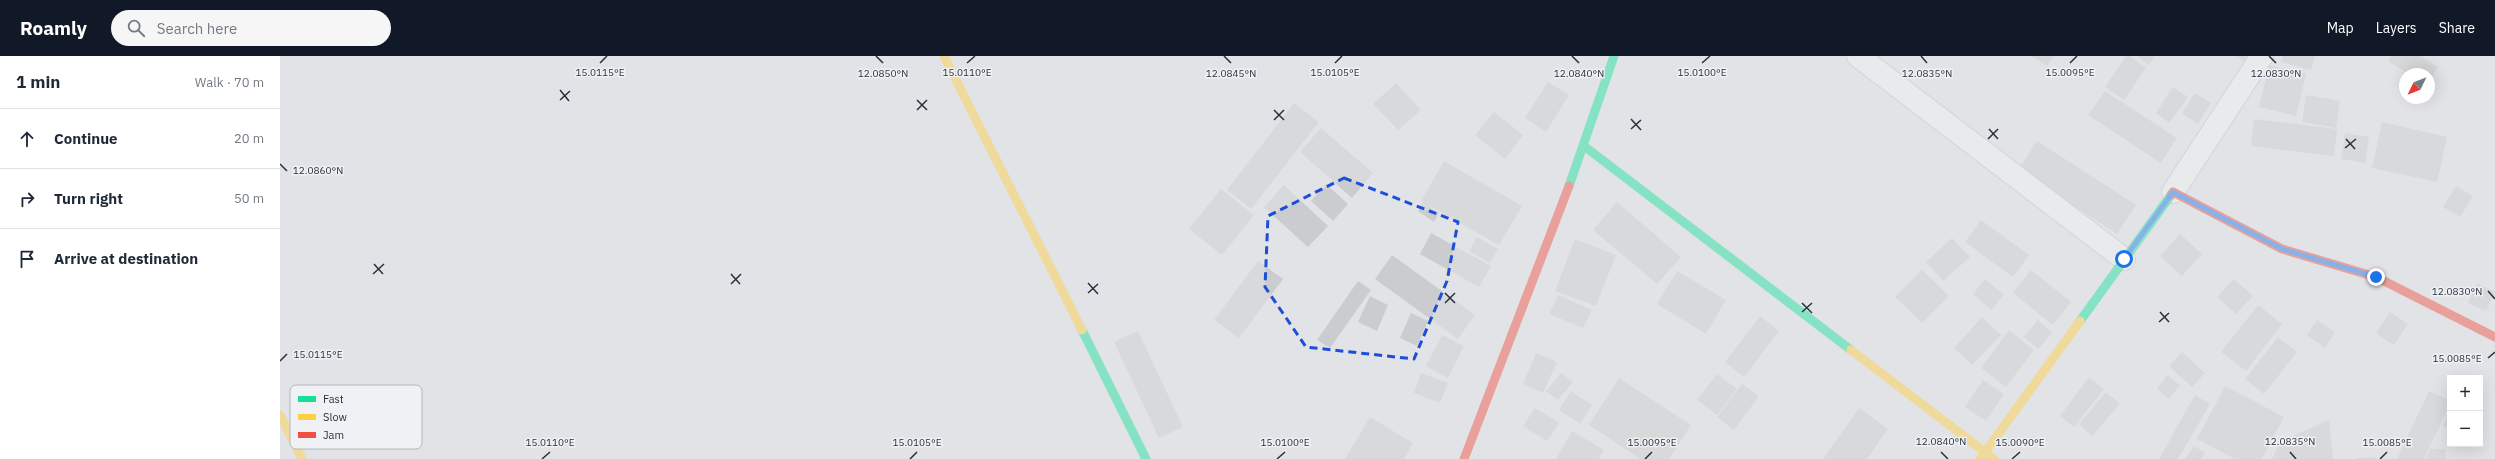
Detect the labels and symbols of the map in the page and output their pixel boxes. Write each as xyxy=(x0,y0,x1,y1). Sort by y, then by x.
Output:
text: 15.0115°E xyxy=(575,66,625,79)
text: 15.0110°E xyxy=(942,66,992,79)
text: 15.0105°E xyxy=(1310,66,1360,79)
text: 15.0100°E xyxy=(1677,66,1727,79)
text: 15.0095°E xyxy=(2045,66,2095,79)
text: 12.0850°N xyxy=(858,67,908,80)
text: 12.0845°N xyxy=(1206,67,1256,80)
text: 12.0840°N xyxy=(1554,67,1604,80)
text: 12.0835°N xyxy=(1902,67,1952,80)
text: 12.0830°N xyxy=(2251,67,2301,80)
north arrow xyxy=(2399,68,2435,104)
text: 12.0860°N xyxy=(293,164,343,177)
route start xyxy=(2115,250,2133,268)
route end xyxy=(2367,268,2385,286)
text: 12.0830°N xyxy=(2432,285,2482,298)
text: 15.0115°E xyxy=(293,348,343,361)
text: 15.0085°E xyxy=(2432,352,2482,365)
legend xyxy=(290,385,422,449)
text: Fast xyxy=(323,392,344,406)
text: Slow xyxy=(323,410,347,424)
text: Jam xyxy=(323,428,344,442)
text: 12.0840°N xyxy=(1916,435,1966,448)
text: 12.0835°N xyxy=(2265,435,2315,448)
text: 15.0110°E xyxy=(525,436,575,449)
text: 15.0105°E xyxy=(892,436,942,449)
text: 15.0100°E xyxy=(1260,436,1310,449)
text: 15.0095°E xyxy=(1627,436,1677,449)
text: 15.0090°E xyxy=(1995,436,2045,449)
text: 15.0085°E xyxy=(2362,436,2412,449)

